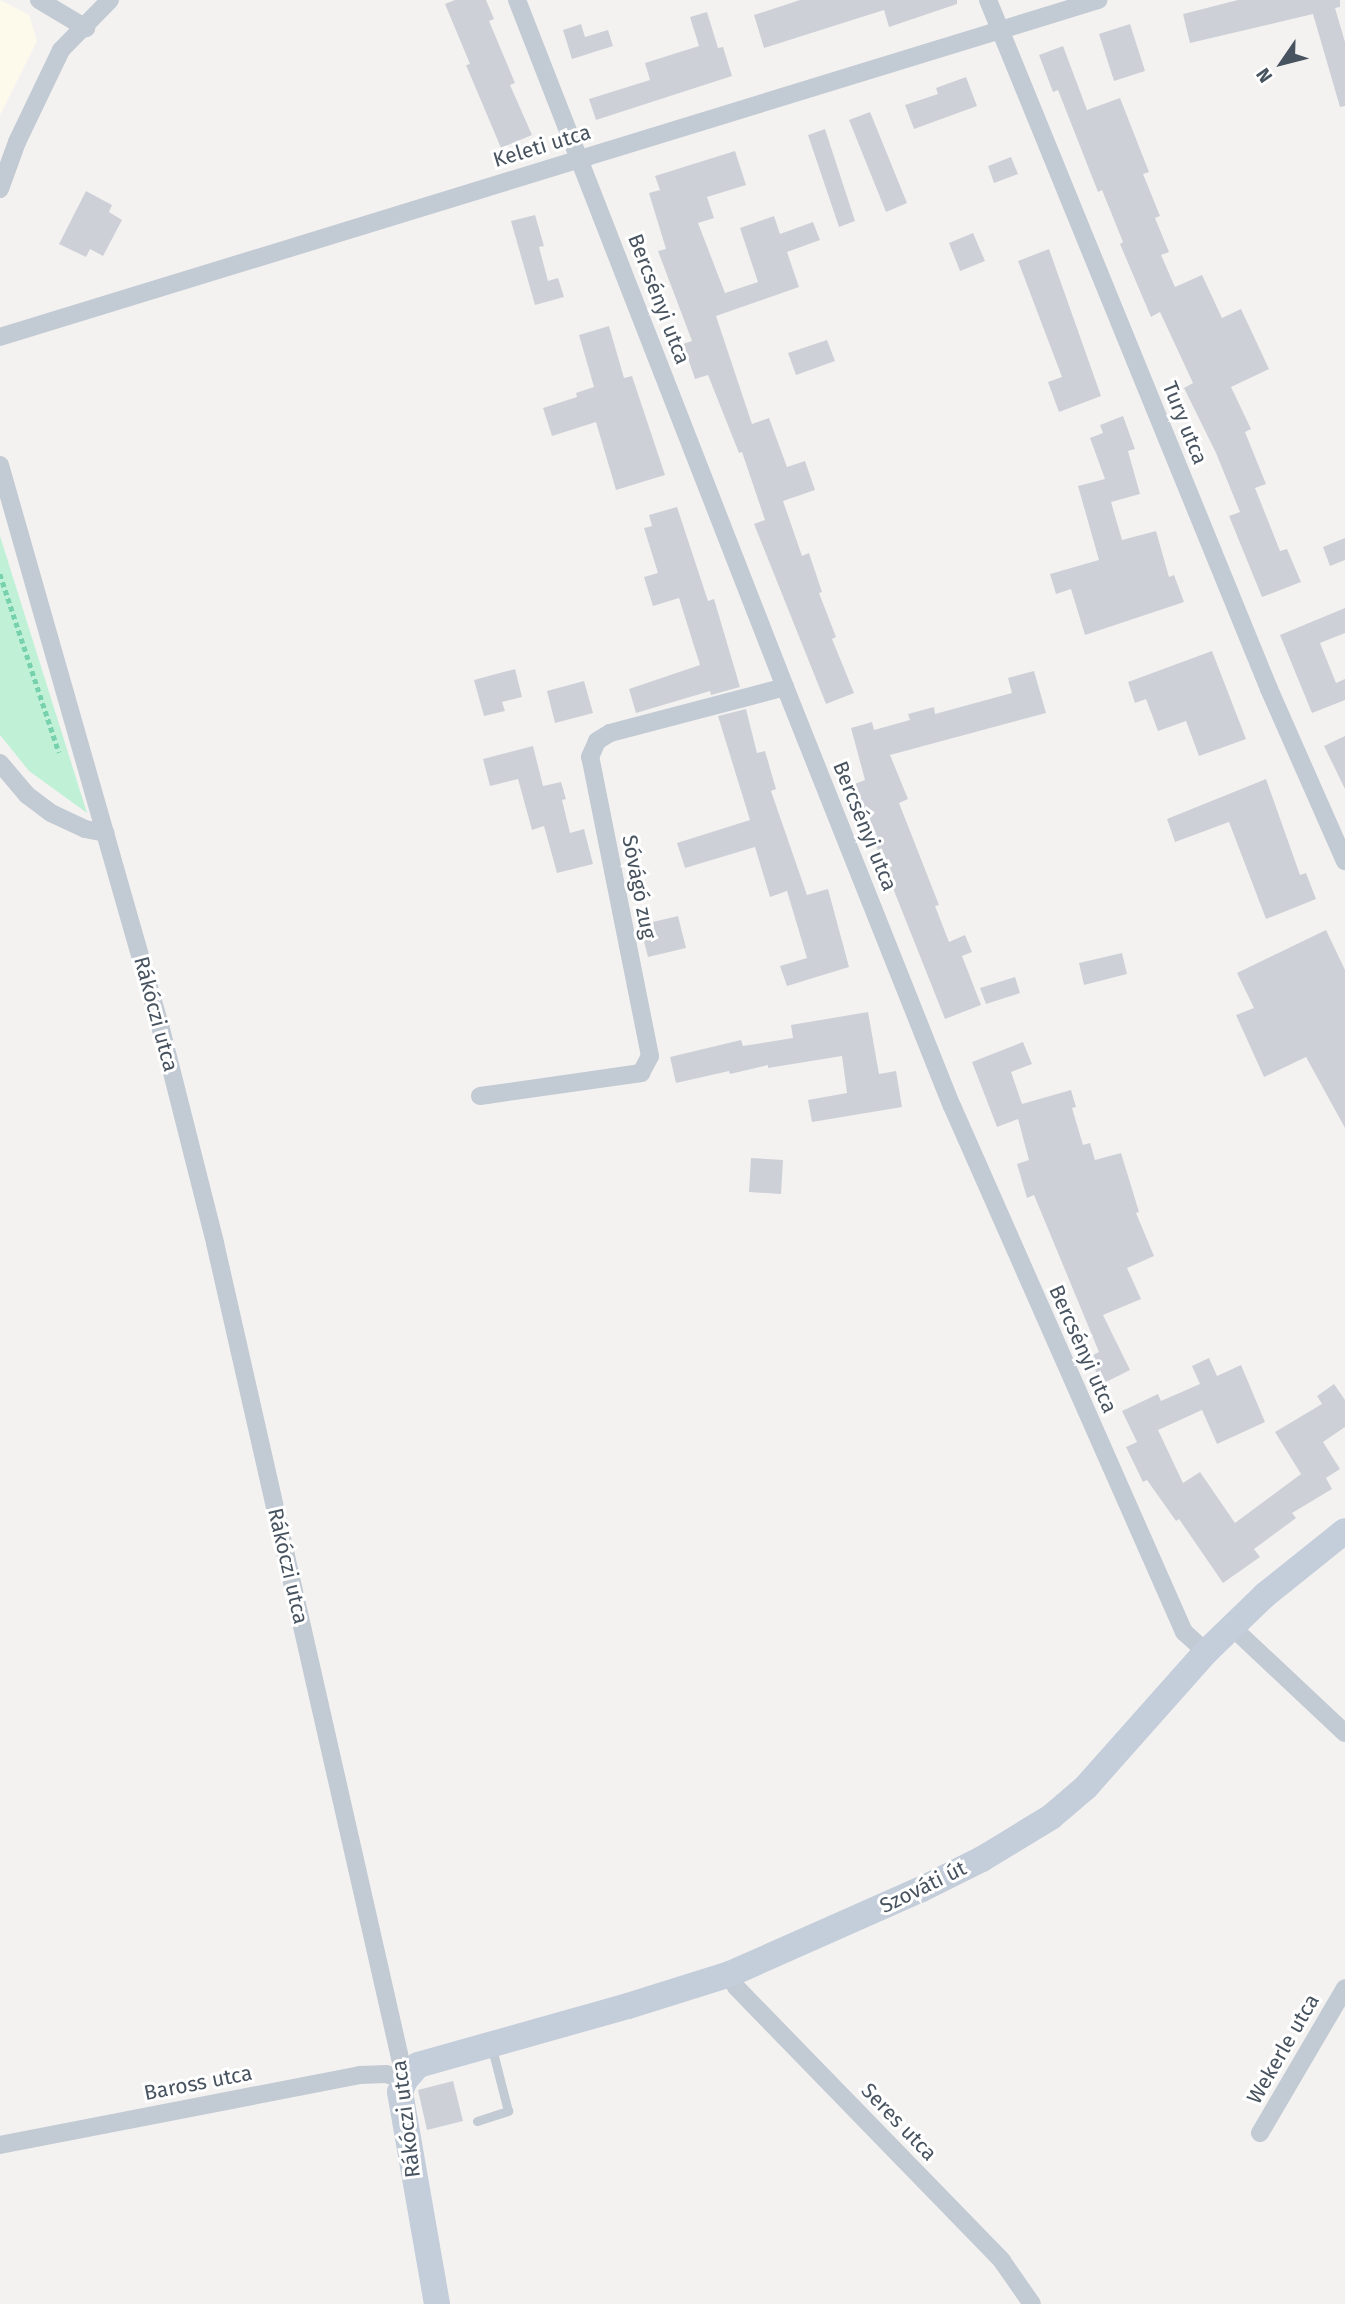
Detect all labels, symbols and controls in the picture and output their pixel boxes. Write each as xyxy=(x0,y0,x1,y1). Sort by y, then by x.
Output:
north arrow xyxy=(1247,28,1317,98)
text: N xyxy=(1251,64,1277,87)
street label: Keleti utca xyxy=(490,119,594,173)
street label: Bercsényi utca xyxy=(623,230,695,368)
street label: Tury utca xyxy=(1157,378,1213,468)
street label: Bercsényi utca xyxy=(828,757,902,895)
street label: Sóvágó zug xyxy=(617,833,661,941)
street label: Rákóczi utca xyxy=(129,954,183,1074)
street label: Bercsényi utca xyxy=(1043,1281,1123,1417)
street label: Rákóczi utca xyxy=(262,1506,314,1626)
street label: Szováti út xyxy=(876,1855,970,1919)
street label: Wekerle utca xyxy=(1241,1990,1325,2108)
street label: Rákóczi utca xyxy=(386,2059,426,2179)
street label: Baross utca xyxy=(142,2060,254,2106)
street label: Seres utca xyxy=(856,2078,942,2166)

